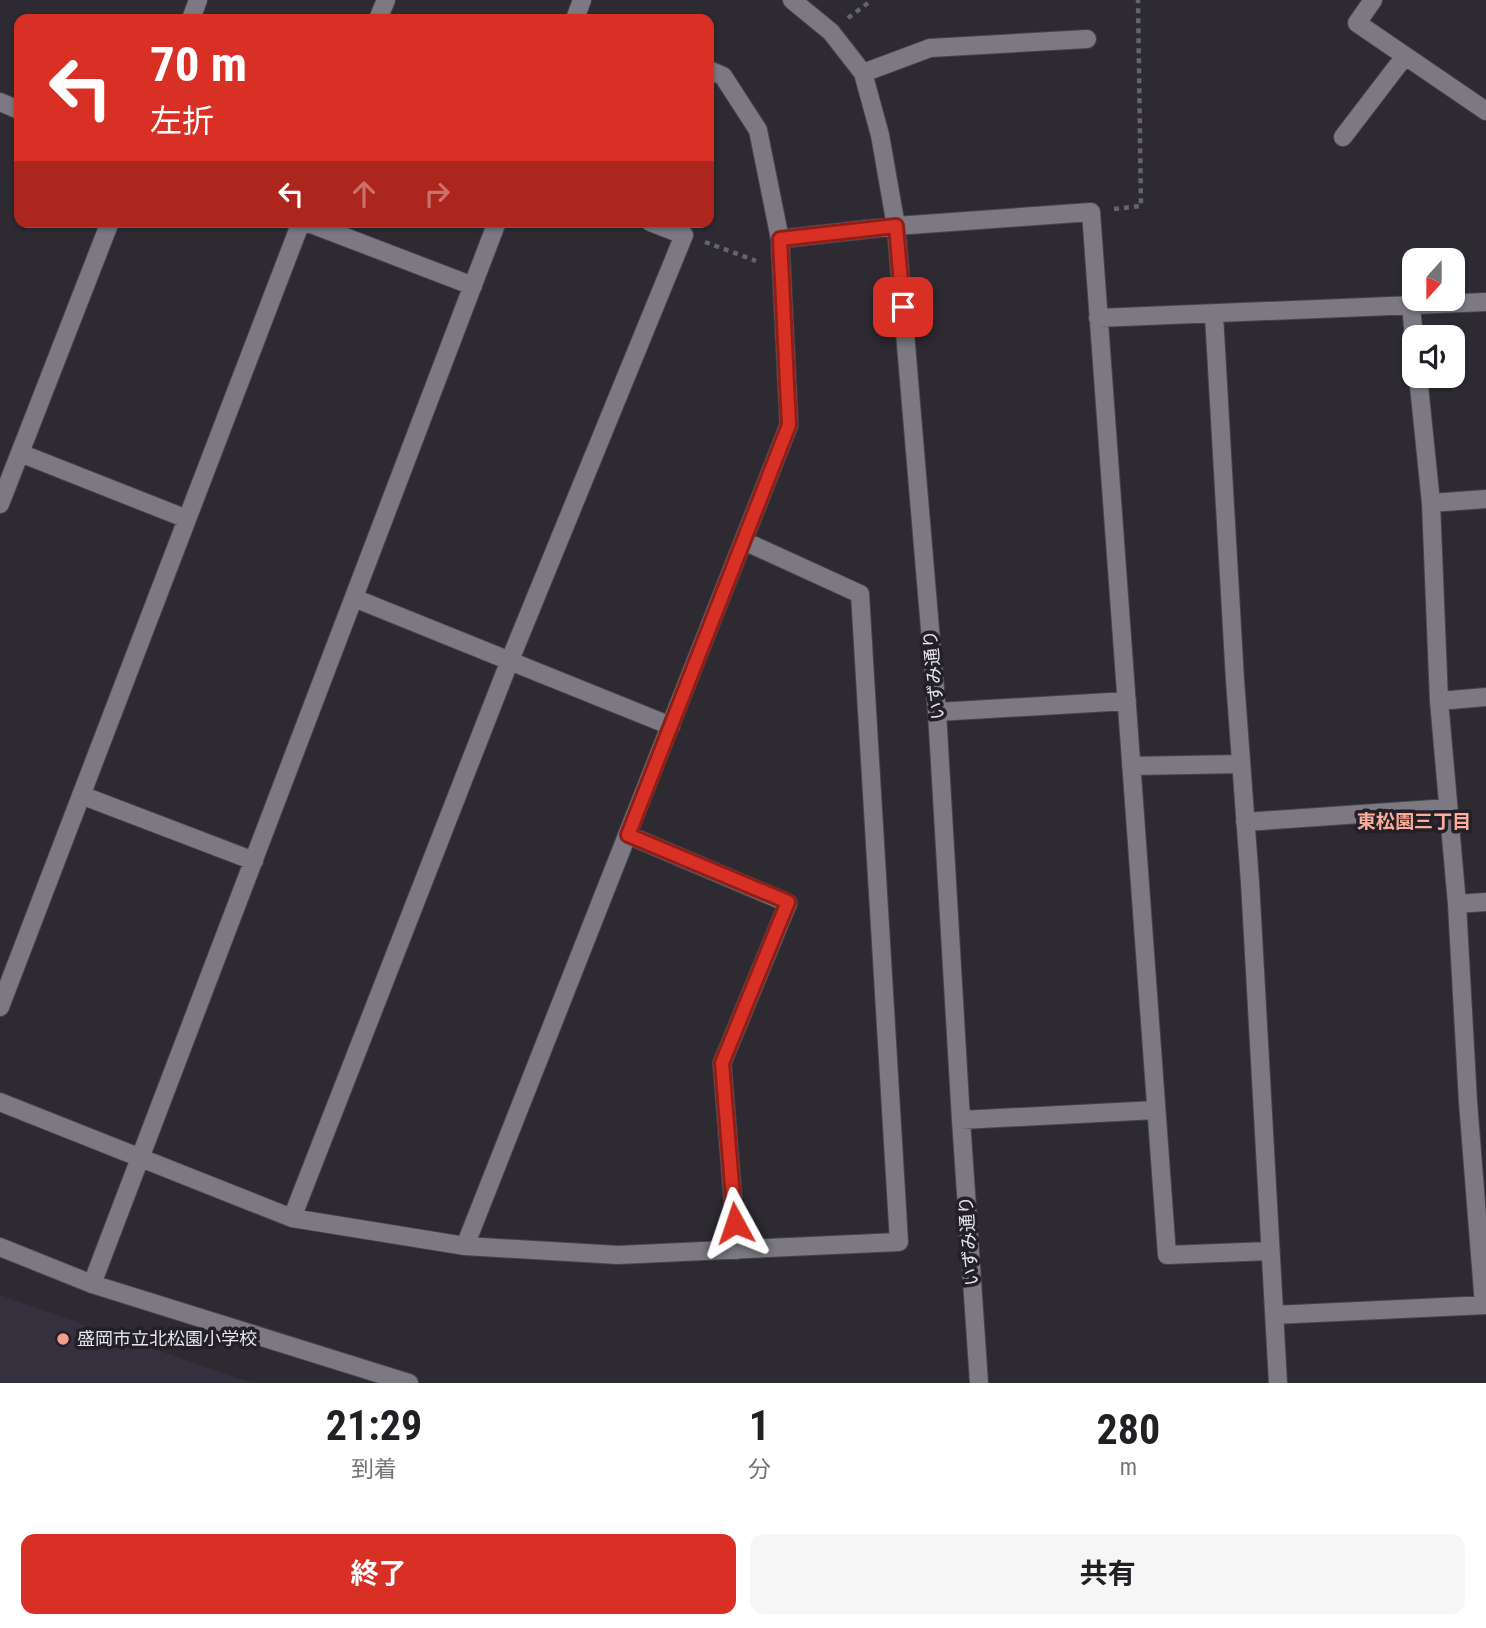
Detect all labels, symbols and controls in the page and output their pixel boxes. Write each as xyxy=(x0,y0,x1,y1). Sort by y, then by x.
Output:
text: 70 m xyxy=(150,36,247,93)
icon: left xyxy=(35,42,126,133)
text: 左折 xyxy=(150,102,214,140)
icon: left xyxy=(272,175,310,213)
icon: ahead xyxy=(345,175,383,213)
icon: right xyxy=(418,175,456,213)
north arrow xyxy=(1402,248,1465,312)
map controls xyxy=(1402,248,1465,388)
pin xyxy=(873,277,933,337)
icon: arrive xyxy=(884,288,922,326)
button: sound xyxy=(1402,325,1465,388)
street label: いずみ通り xyxy=(919,629,948,721)
district label: 東松園三丁目 xyxy=(1357,810,1471,833)
position arrow xyxy=(698,1186,772,1260)
street label: いずみ通り xyxy=(955,1195,982,1287)
place label: 盛岡市立北松園小学校 xyxy=(77,1328,257,1349)
marker: 盛岡市立北松園小学校 xyxy=(55,1331,71,1347)
text: 21:29 xyxy=(326,1401,422,1450)
text: 1 xyxy=(749,1401,770,1450)
text: 280 xyxy=(1097,1405,1160,1454)
text: m xyxy=(1120,1454,1137,1481)
text: 到着 xyxy=(351,1456,397,1483)
text: 分 xyxy=(748,1456,771,1483)
button: 終了 xyxy=(21,1534,736,1614)
button: 共有 xyxy=(750,1534,1465,1614)

